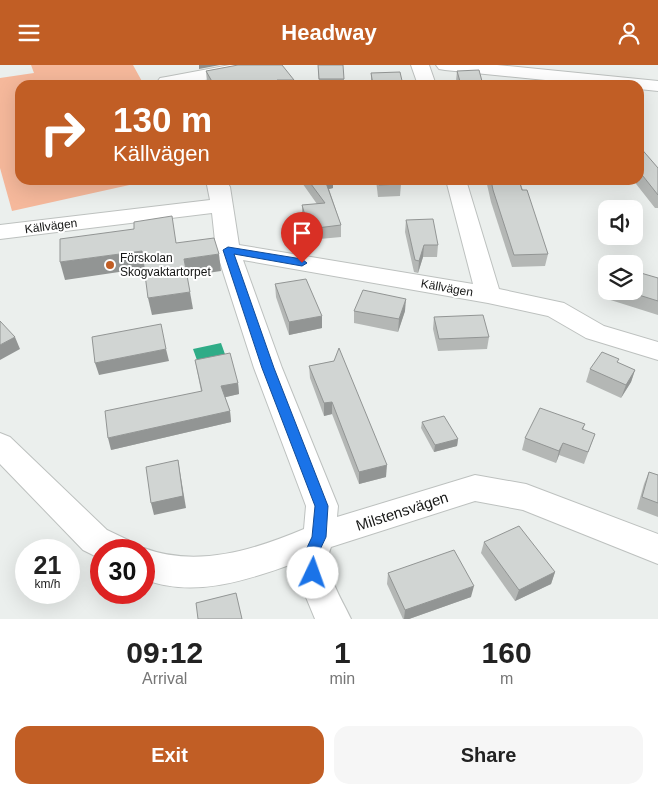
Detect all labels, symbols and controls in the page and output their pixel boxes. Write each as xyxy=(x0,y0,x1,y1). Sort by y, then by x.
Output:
icon: menu xyxy=(15,19,43,47)
icon: person xyxy=(615,19,643,47)
text: Headway xyxy=(281,20,377,45)
icon: right xyxy=(30,100,95,165)
text: 130 m xyxy=(113,100,212,139)
text: Källvägen xyxy=(113,141,210,166)
map controls xyxy=(598,200,643,300)
button: sound xyxy=(598,200,643,245)
pin xyxy=(281,212,323,263)
street label: Källvägen xyxy=(24,216,78,236)
icon: arrive xyxy=(288,219,316,247)
place label: Förskolan Skogvaktartorpet xyxy=(120,251,211,279)
button: layers xyxy=(598,255,643,300)
marker: Förskolan Skogvaktartorpet xyxy=(104,259,116,271)
street label: Källvägen xyxy=(420,277,474,299)
street label: Milstensvägen xyxy=(354,488,450,534)
speed limit sign: 30 xyxy=(90,539,155,604)
position arrow xyxy=(286,546,338,598)
text: 21 xyxy=(34,551,61,579)
text: km/h xyxy=(34,577,61,591)
text: 09:12 xyxy=(126,636,203,669)
text: 1 xyxy=(334,636,351,669)
text: 160 xyxy=(482,636,532,669)
text: Arrival xyxy=(142,670,187,687)
text: min xyxy=(329,670,355,687)
text: m xyxy=(500,670,513,687)
button: Exit xyxy=(15,726,324,784)
button: Share xyxy=(334,726,643,784)

